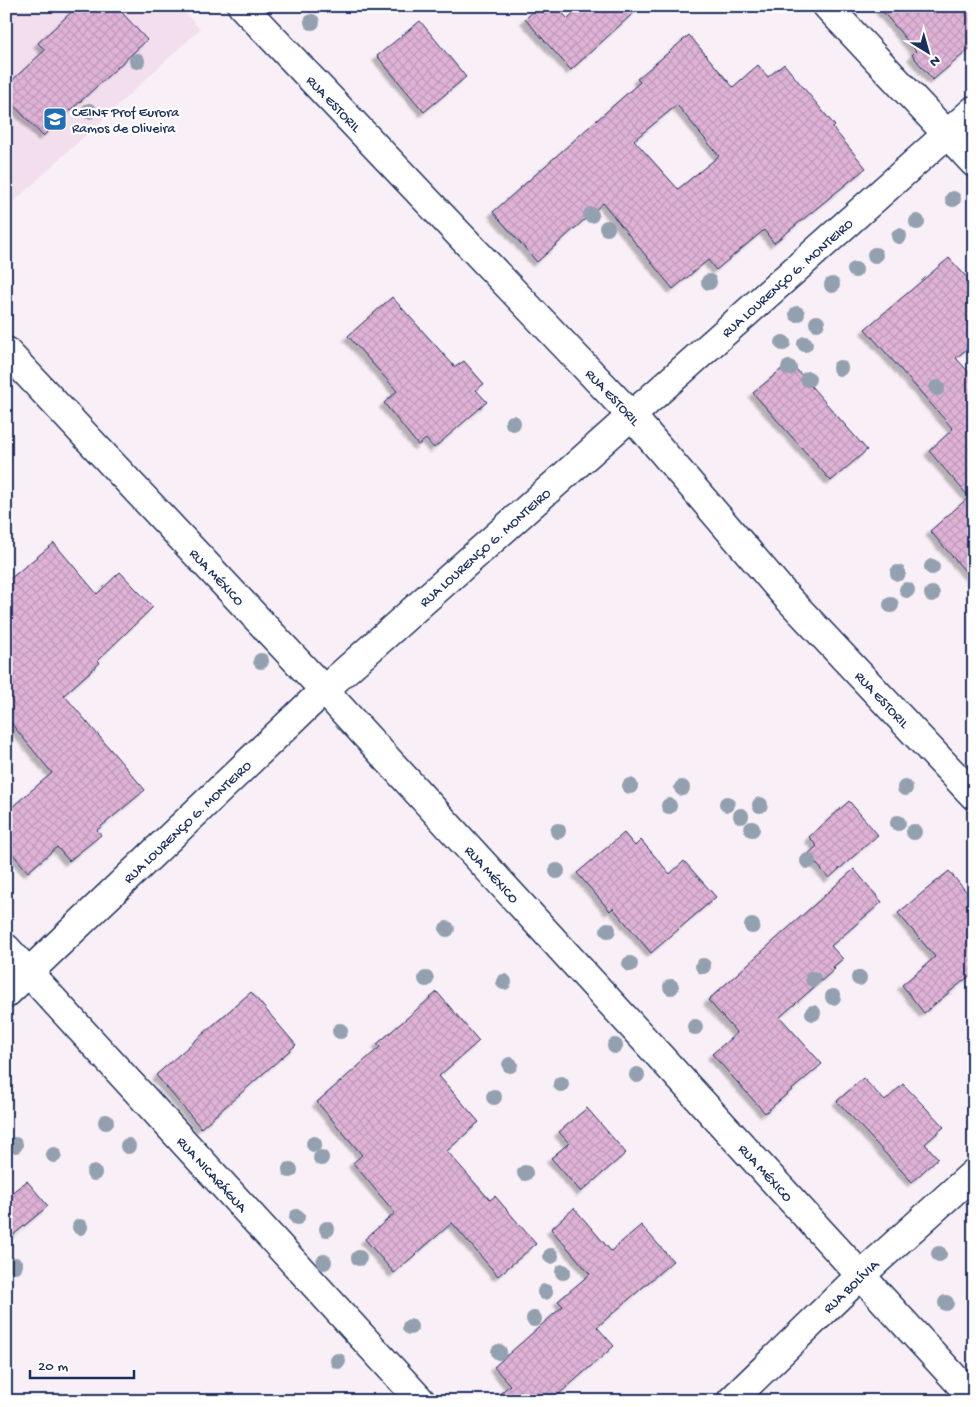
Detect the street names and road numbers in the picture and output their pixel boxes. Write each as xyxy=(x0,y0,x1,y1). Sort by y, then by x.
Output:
street label: RUA ESTORIL xyxy=(302,73,364,137)
street label: RUA LOURENÇO G. MONTEIRO xyxy=(719,216,858,342)
street label: RUA ESTORIL xyxy=(581,366,643,431)
street label: RUA LOURENÇO G. MONTEIRO xyxy=(417,485,556,612)
street label: RUA MÉXICO xyxy=(185,546,247,611)
street label: RUA ESTORIL xyxy=(850,669,912,733)
street label: RUA LOURENÇO G. MONTEIRO xyxy=(121,758,256,888)
street label: RUA MÉXICO xyxy=(460,843,522,908)
street label: RUA NICARÁGUA xyxy=(172,1134,250,1217)
street label: RUA MÉXICO xyxy=(734,1142,795,1207)
street label: RUA BOLÍVIA xyxy=(821,1256,884,1318)

